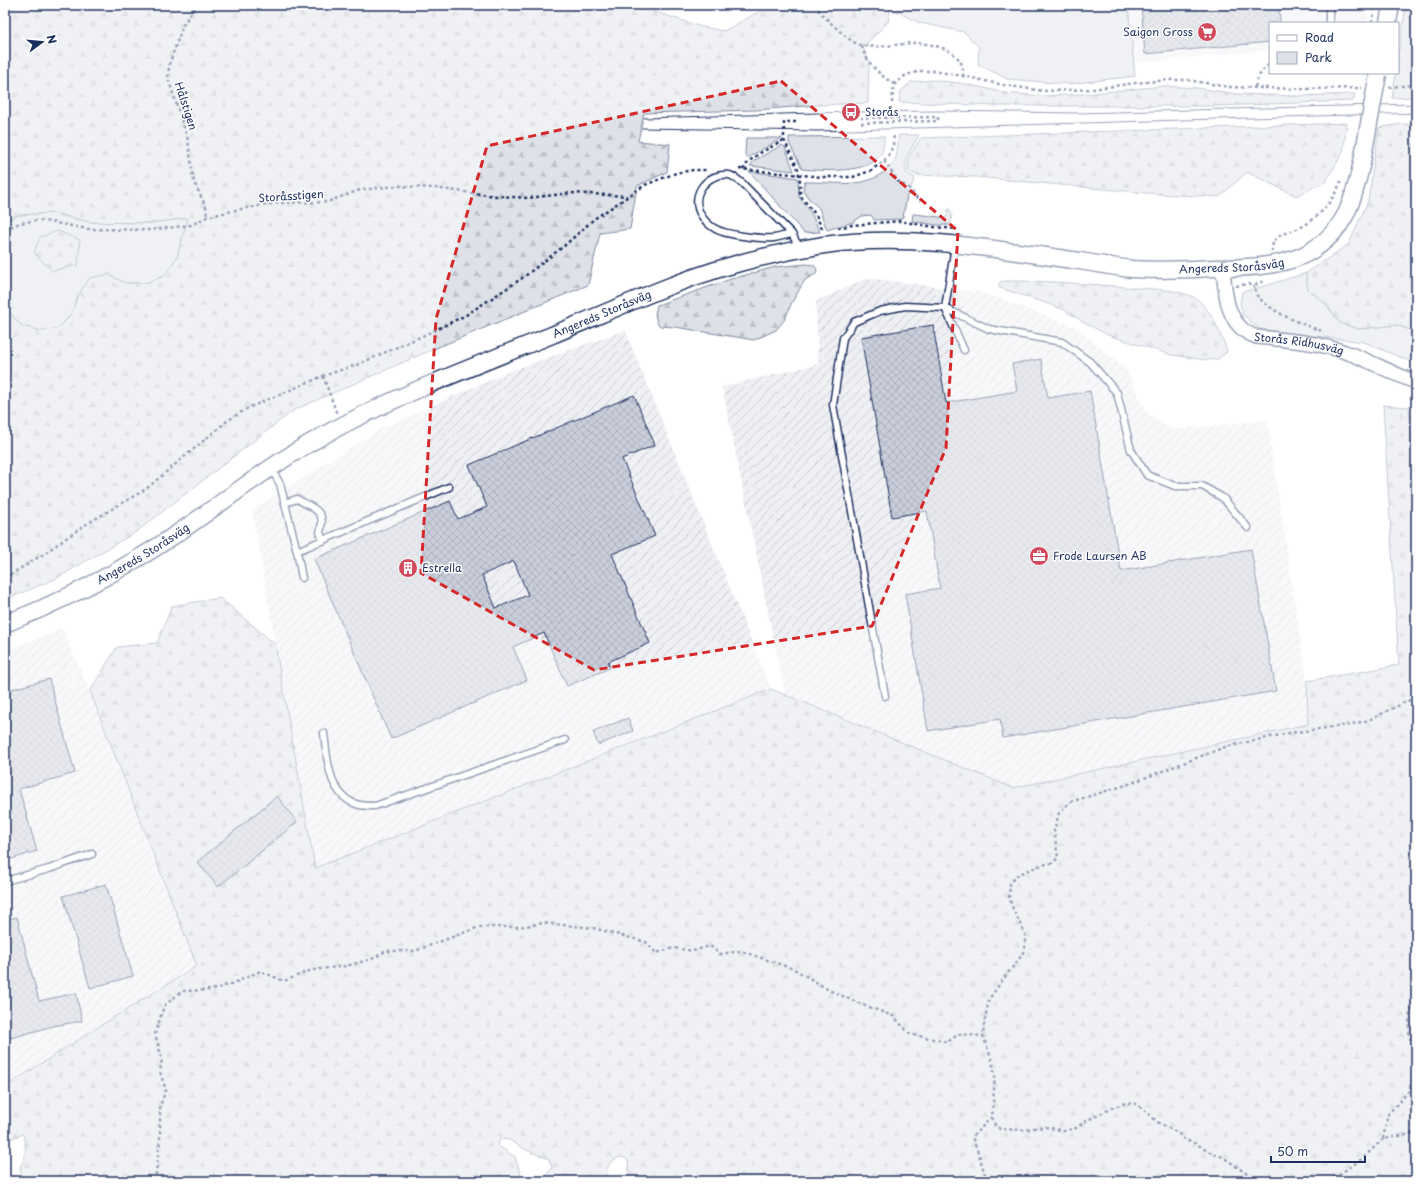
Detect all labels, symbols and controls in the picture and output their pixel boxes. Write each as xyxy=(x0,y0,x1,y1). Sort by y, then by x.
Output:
supermarket icon: Saigon Gross xyxy=(1196,21,1218,43)
north arrow xyxy=(22,22,62,62)
legend xyxy=(1269,22,1399,74)
place label: Saigon Gross xyxy=(1123,23,1193,40)
text: Road xyxy=(1305,28,1334,46)
text: N xyxy=(43,33,62,46)
text: Park xyxy=(1305,48,1332,66)
street label: Hålstigen xyxy=(171,80,202,132)
bus stop icon: Storås xyxy=(840,101,862,123)
place label: Storås xyxy=(865,103,899,120)
street label: Storåsstigen xyxy=(258,185,324,206)
street label: Angereds Storåsväg xyxy=(1179,253,1286,277)
street label: Angereds Storåsväg xyxy=(550,285,654,342)
street label: Storås Ridhusväg xyxy=(1253,328,1346,359)
street label: Angereds Storåsväg xyxy=(93,519,193,588)
office icon: Frode Laursen AB xyxy=(1028,545,1050,567)
place label: Frode Laursen AB xyxy=(1053,547,1147,564)
building icon: Estrella xyxy=(397,557,419,579)
place label: Estrella xyxy=(422,559,462,576)
scale bar xyxy=(1271,1138,1365,1164)
text: 50 m xyxy=(1277,1142,1308,1160)

